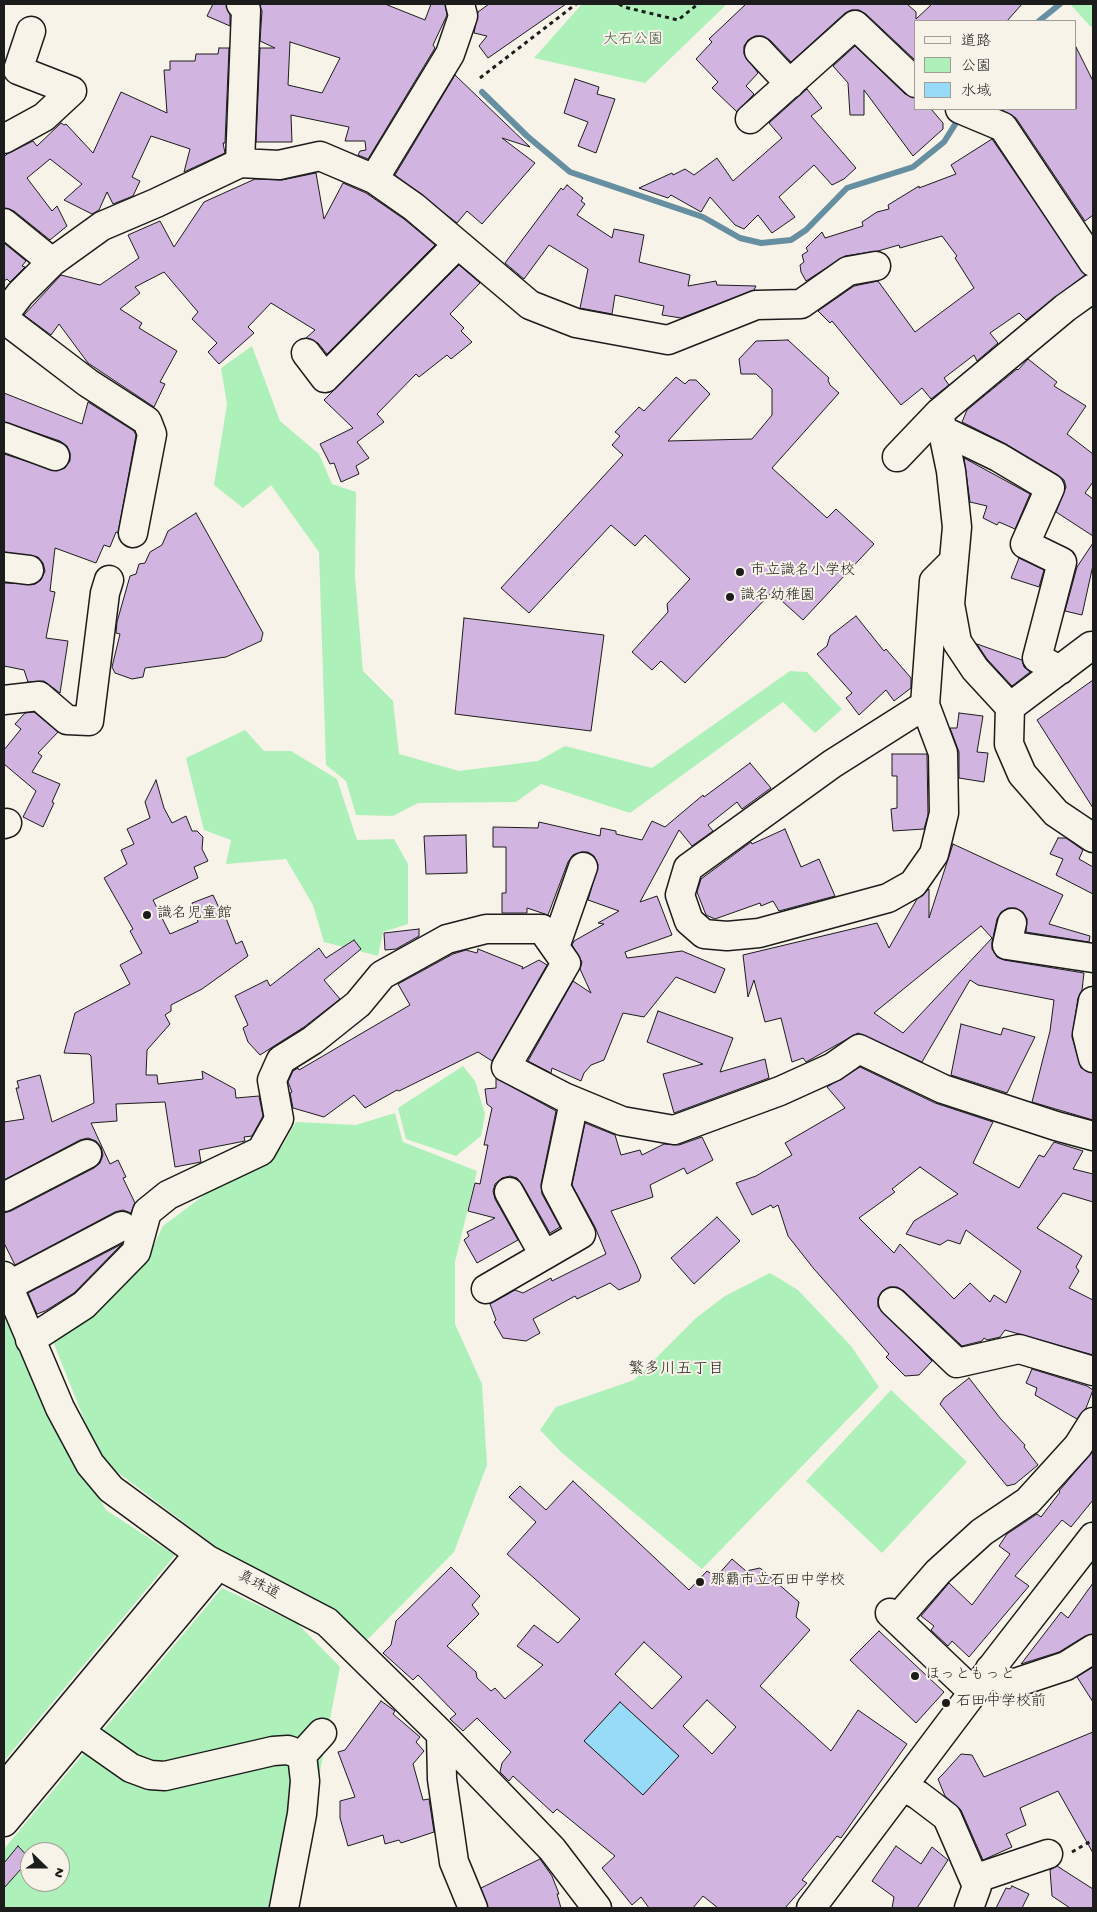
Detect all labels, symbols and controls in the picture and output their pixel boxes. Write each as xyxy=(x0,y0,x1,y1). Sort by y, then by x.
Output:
legend xyxy=(914,20,1077,110)
park label: 大石公園 xyxy=(603,32,663,50)
text: 道路 xyxy=(961,33,991,51)
text: 公園 xyxy=(961,58,991,76)
text: 水域 xyxy=(961,83,991,101)
place label: 市立識名小学校 xyxy=(750,563,855,581)
marker: 市立識名小学校 xyxy=(734,566,746,578)
place label: 識名幼稚園 xyxy=(740,588,815,606)
marker: 識名幼稚園 xyxy=(724,591,736,603)
place label: 識名児童館 xyxy=(157,906,232,924)
marker: 識名児童館 xyxy=(141,909,153,921)
district label: 繁多川五丁目 xyxy=(628,1361,724,1381)
street label: 真珠道 xyxy=(234,1568,282,1604)
place label: 那覇市立石田中学校 xyxy=(710,1573,845,1591)
marker: 那覇市立石田中学校 xyxy=(694,1576,706,1588)
place label: ほっともっと xyxy=(925,1667,1015,1685)
marker: ほっともっと xyxy=(909,1670,921,1682)
place label: 石田中学校前 xyxy=(956,1694,1046,1712)
marker: 石田中学校前 xyxy=(940,1697,952,1709)
north arrow xyxy=(20,1842,70,1892)
text: N xyxy=(49,1865,68,1880)

